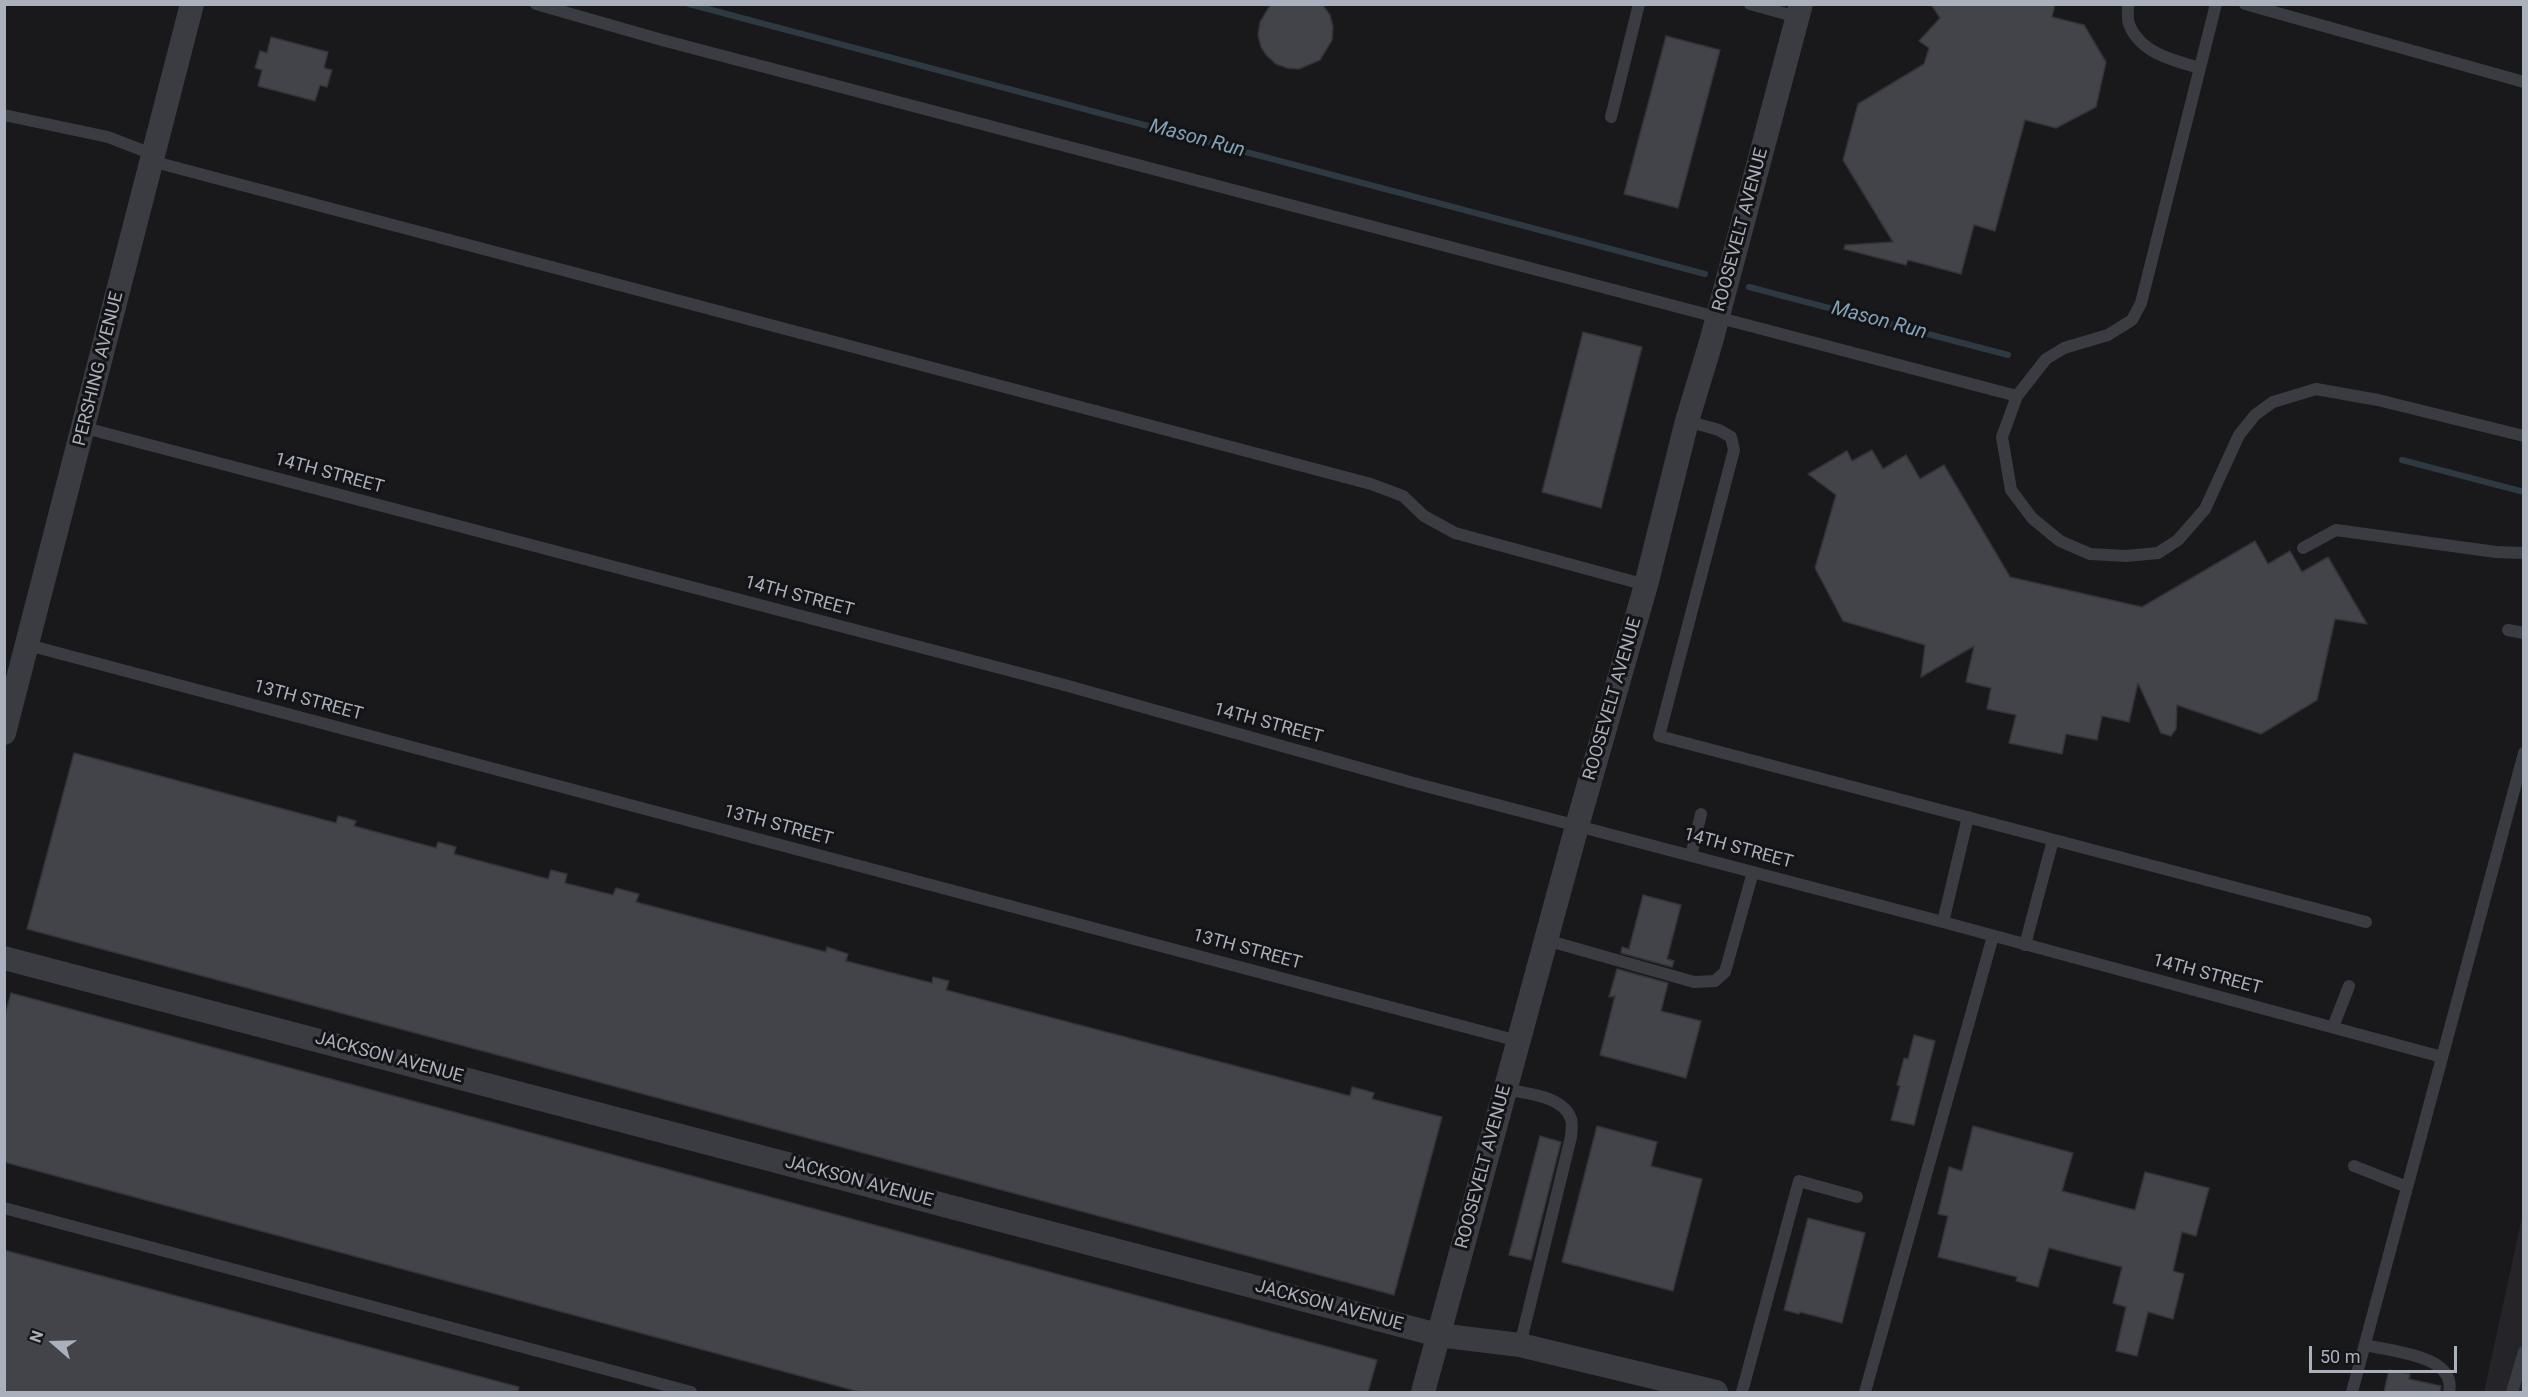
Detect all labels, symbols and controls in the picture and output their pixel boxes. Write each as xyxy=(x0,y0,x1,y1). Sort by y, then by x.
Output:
water label: Mason Run xyxy=(1147,115,1247,163)
street label: ROOSEVELT AVENUE xyxy=(1709,146,1773,314)
street label: PERSHING AVENUE xyxy=(69,290,129,448)
water label: Mason Run xyxy=(1829,297,1929,345)
street label: 14TH STREET xyxy=(272,449,386,499)
street label: 14TH STREET xyxy=(742,572,856,622)
street label: ROOSEVELT AVENUE xyxy=(1579,615,1647,783)
street label: 13TH STREET xyxy=(251,676,365,726)
street label: 14TH STREET xyxy=(1211,699,1325,749)
street label: 13TH STREET xyxy=(721,801,835,851)
street label: 14TH STREET xyxy=(1681,824,1795,874)
street label: 13TH STREET xyxy=(1190,925,1304,975)
street label: 14TH STREET xyxy=(2150,950,2264,1000)
street label: JACKSON AVENUE xyxy=(313,1028,465,1088)
street label: ROOSEVELT AVENUE xyxy=(1452,1083,1516,1251)
street label: JACKSON AVENUE xyxy=(783,1152,935,1212)
street label: JACKSON AVENUE xyxy=(1253,1276,1405,1336)
north arrow xyxy=(24,1313,84,1373)
text: N xyxy=(26,1328,47,1345)
scale bar xyxy=(2312,1334,2460,1372)
text: 50 m xyxy=(2320,1346,2360,1367)

